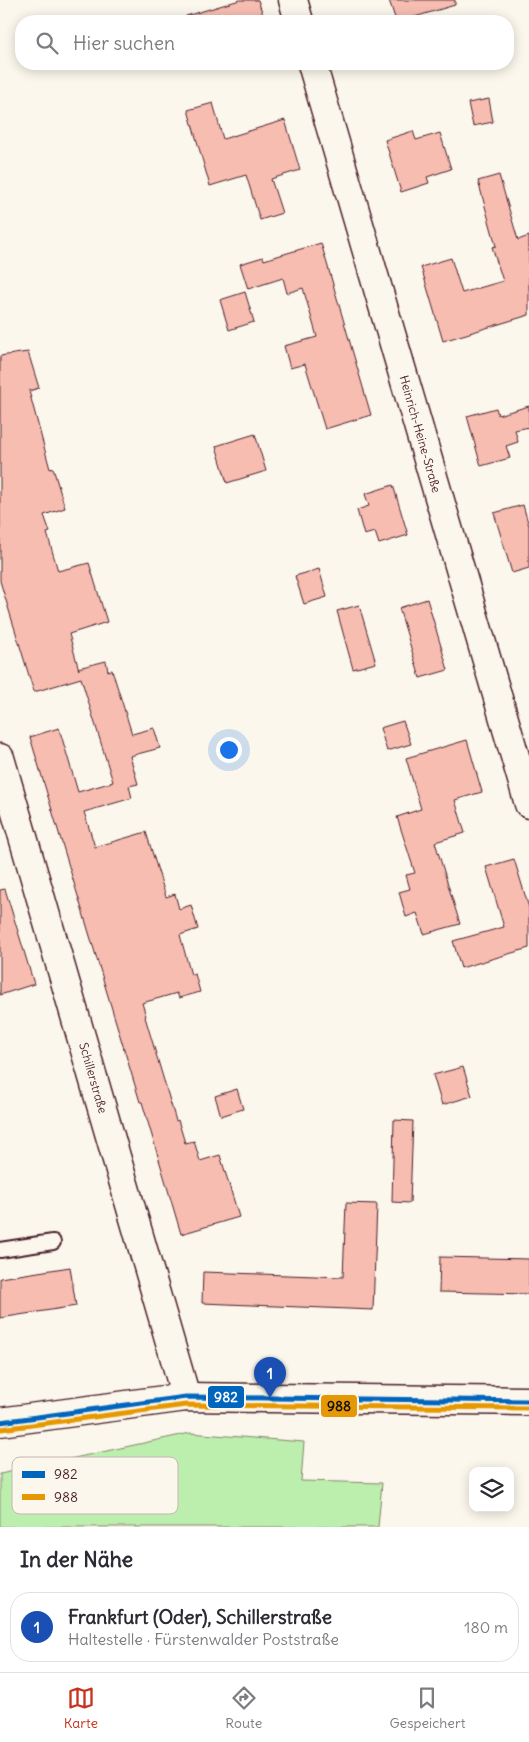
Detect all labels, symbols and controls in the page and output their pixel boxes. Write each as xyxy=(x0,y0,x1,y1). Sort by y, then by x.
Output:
search box xyxy=(15,15,514,70)
icon: search xyxy=(33,29,61,57)
text: Hier suchen xyxy=(73,31,175,55)
street label: Heinrich-Heine-Straße xyxy=(397,373,444,494)
your location xyxy=(216,737,242,763)
street label: Schillerstraße xyxy=(76,1041,111,1115)
pin: 1 xyxy=(254,1357,286,1398)
line badge: 982 xyxy=(207,1385,245,1409)
text: 982 xyxy=(214,1388,238,1406)
line badge: 988 xyxy=(320,1394,358,1418)
text: 988 xyxy=(327,1397,351,1415)
legend xyxy=(12,1457,178,1514)
text: 982 xyxy=(54,1465,78,1483)
map controls xyxy=(469,1467,514,1512)
button: layers xyxy=(469,1467,514,1512)
text: 988 xyxy=(54,1488,78,1506)
text: In der Nähe xyxy=(20,1546,133,1573)
text: Frankfurt (Oder), Schillerstraße xyxy=(68,1605,332,1629)
text: 1 xyxy=(34,1617,40,1637)
text: 180 m xyxy=(464,1617,508,1637)
text: Haltestelle · Fürstenwalder Poststraße xyxy=(68,1629,339,1649)
tab: Karte xyxy=(64,1684,98,1732)
tab: Route xyxy=(225,1684,262,1732)
tab: Gespeichert xyxy=(389,1684,465,1732)

